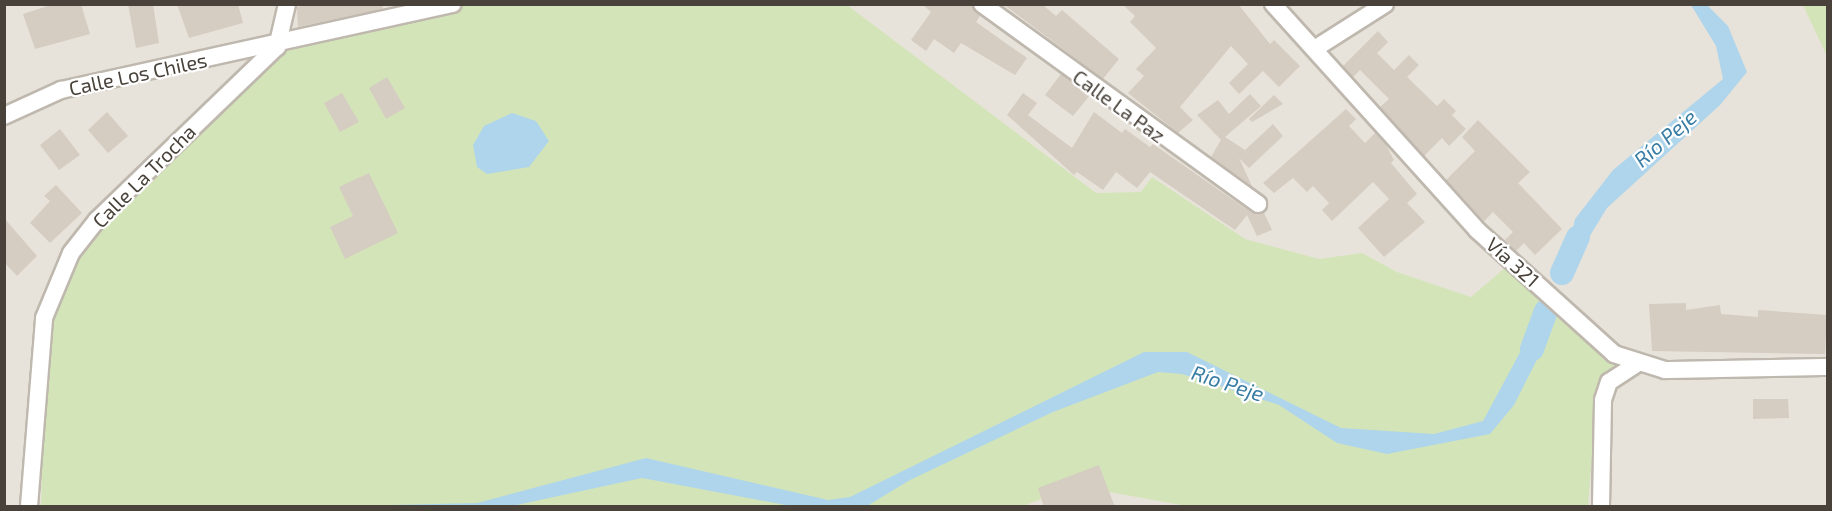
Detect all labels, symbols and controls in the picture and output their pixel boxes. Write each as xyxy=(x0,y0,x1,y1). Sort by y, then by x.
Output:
street label: Calle Los Chiles xyxy=(67,48,209,100)
street label: Calle La Paz xyxy=(1068,65,1170,147)
water label: Río Peje xyxy=(1629,104,1701,172)
street label: Calle La Trocha xyxy=(87,119,201,233)
street label: Vía 321 xyxy=(1482,232,1544,292)
water label: Río Peje xyxy=(1189,359,1267,407)

